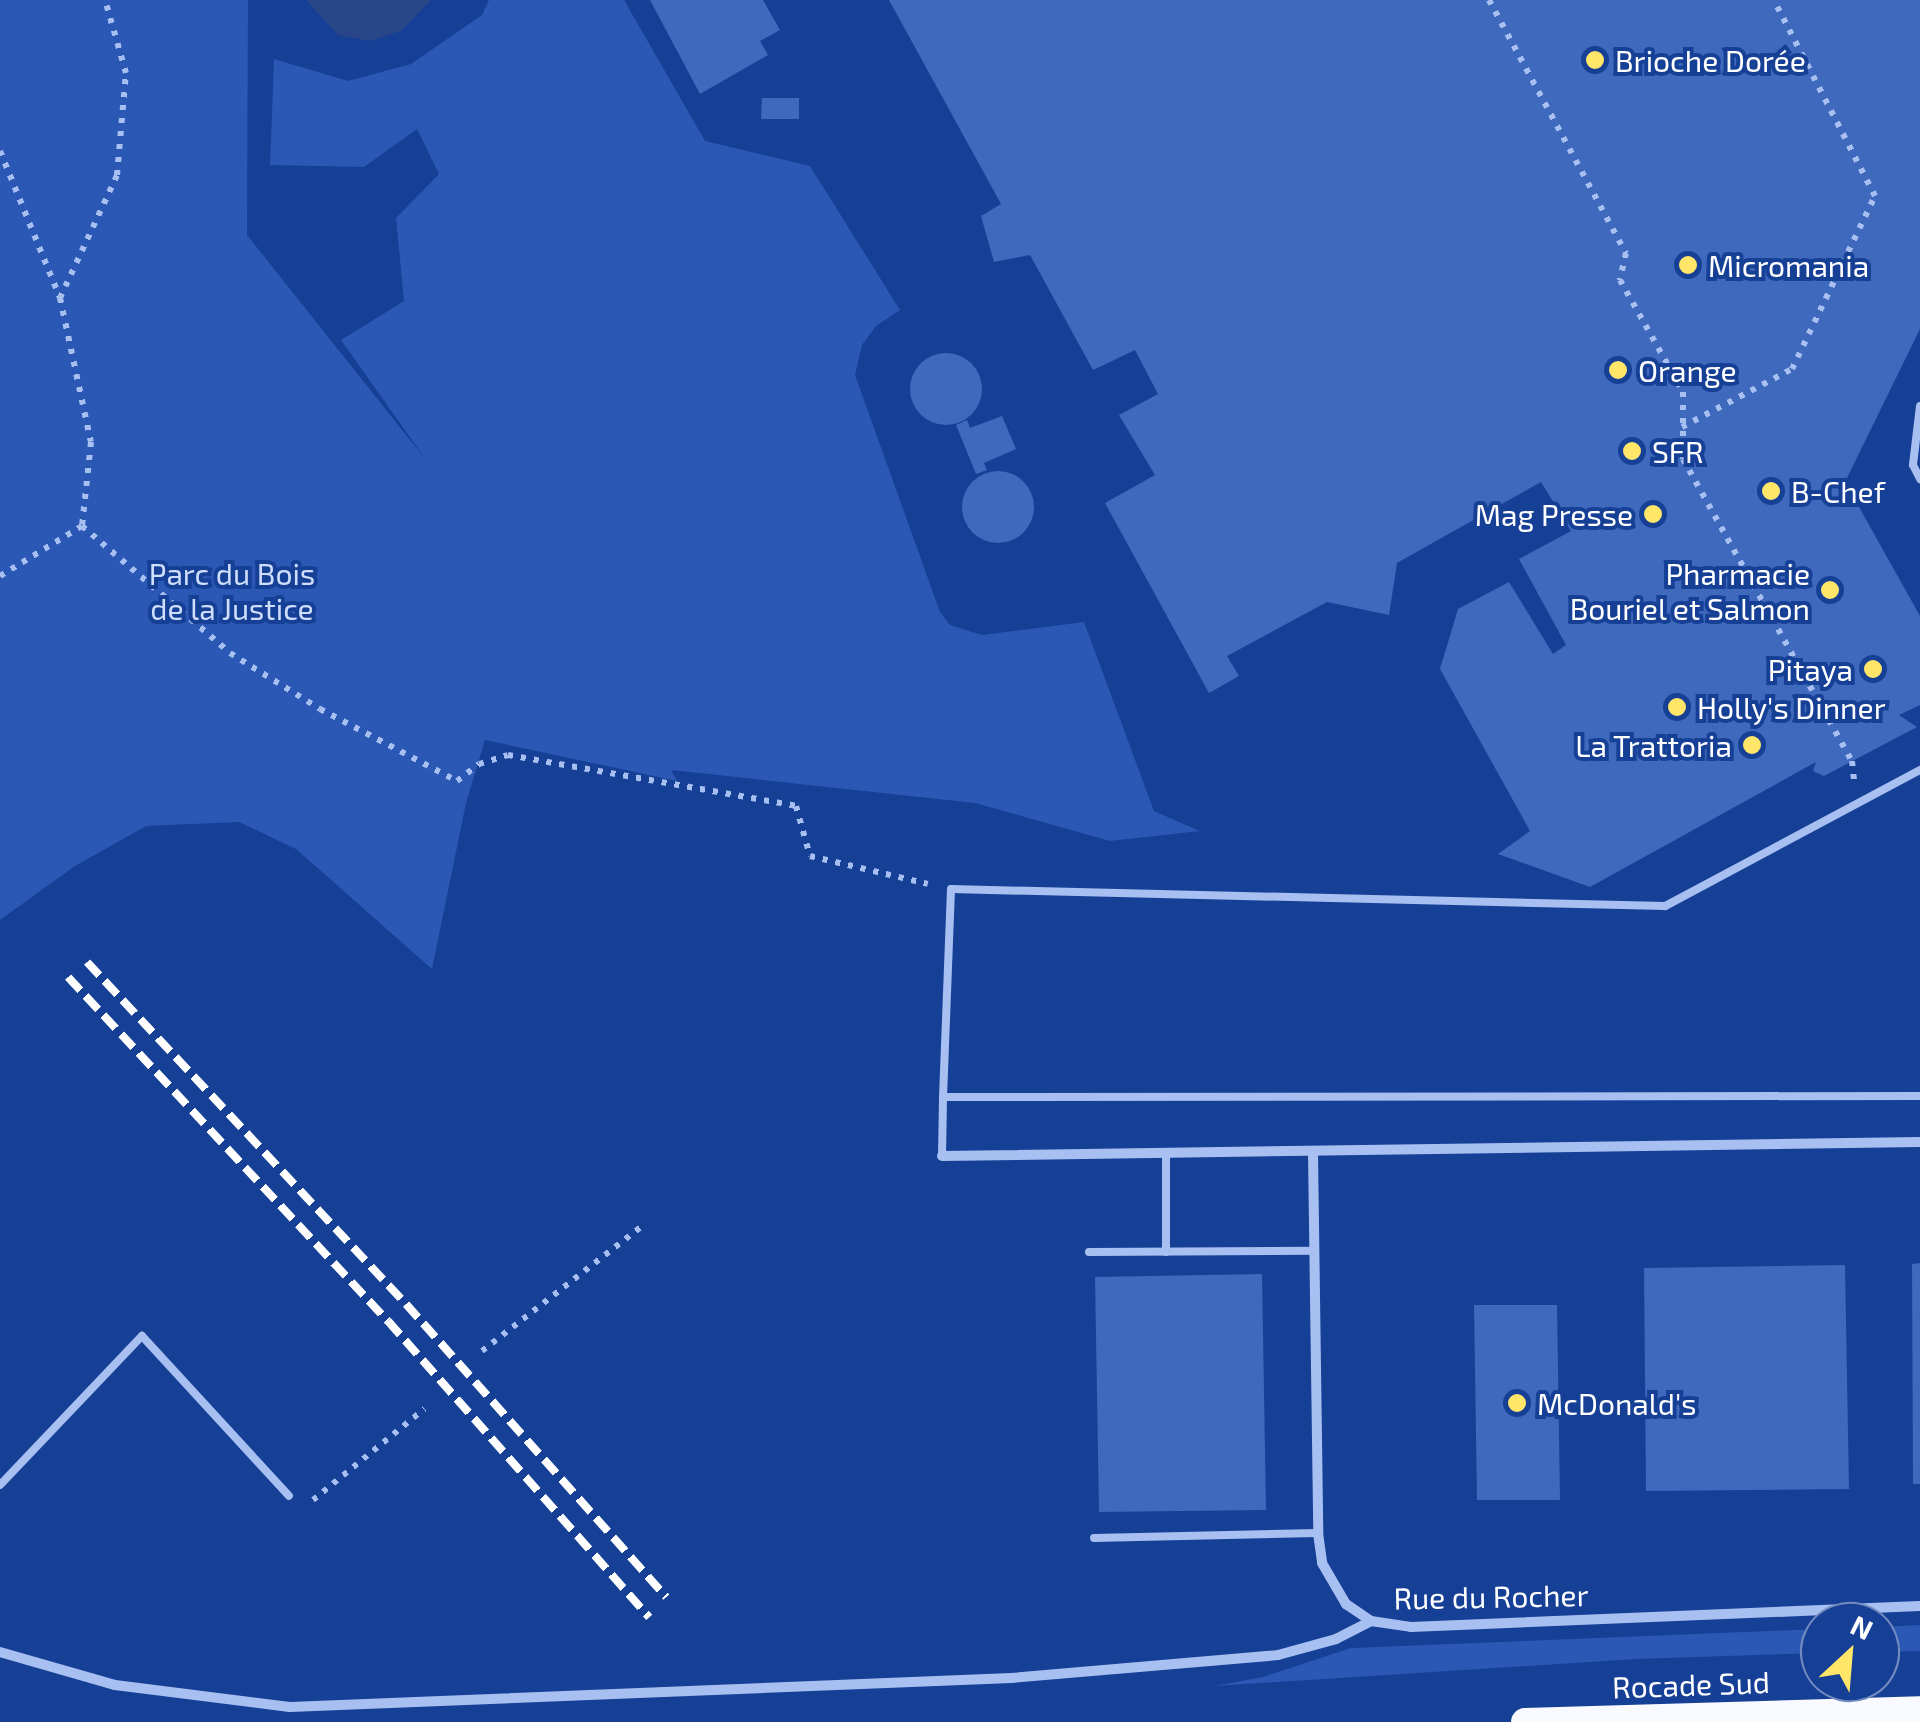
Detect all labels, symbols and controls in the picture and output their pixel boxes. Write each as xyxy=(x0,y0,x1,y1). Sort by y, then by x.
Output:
place label: Brioche Dorée xyxy=(1615,42,1806,78)
marker: Brioche Dorée xyxy=(1584,49,1606,71)
place label: Micromania xyxy=(1708,247,1869,283)
marker: Micromania xyxy=(1677,254,1699,276)
place label: Orange xyxy=(1638,352,1737,388)
marker: Orange xyxy=(1607,359,1629,381)
place label: SFR xyxy=(1652,433,1704,469)
marker: SFR xyxy=(1621,440,1643,462)
place label: B-Chef xyxy=(1791,473,1885,509)
marker: B-Chef xyxy=(1760,480,1782,502)
place label: Mag Presse xyxy=(1475,496,1633,532)
marker: Mag Presse xyxy=(1642,503,1664,525)
park label: Parc du Bois de la Justice xyxy=(149,555,315,626)
place label: Pharmacie Bouriel et Salmon xyxy=(1569,555,1810,626)
marker: Pharmacie Bouriel et Salmon xyxy=(1819,579,1841,601)
place label: Pitaya xyxy=(1768,651,1853,687)
marker: Pitaya xyxy=(1862,658,1884,680)
place label: Holly's Dinner xyxy=(1697,689,1886,725)
marker: Holly's Dinner xyxy=(1666,696,1688,718)
place label: La Trattoria xyxy=(1574,727,1732,763)
marker: La Trattoria xyxy=(1741,734,1763,756)
place label: McDonald's xyxy=(1537,1385,1696,1421)
marker: McDonald's xyxy=(1506,1392,1528,1414)
street label: Rue du Rocher xyxy=(1393,1576,1589,1616)
north arrow xyxy=(1800,1602,1900,1702)
text: N xyxy=(1846,1607,1879,1647)
street label: Rocade Sud xyxy=(1612,1663,1770,1705)

